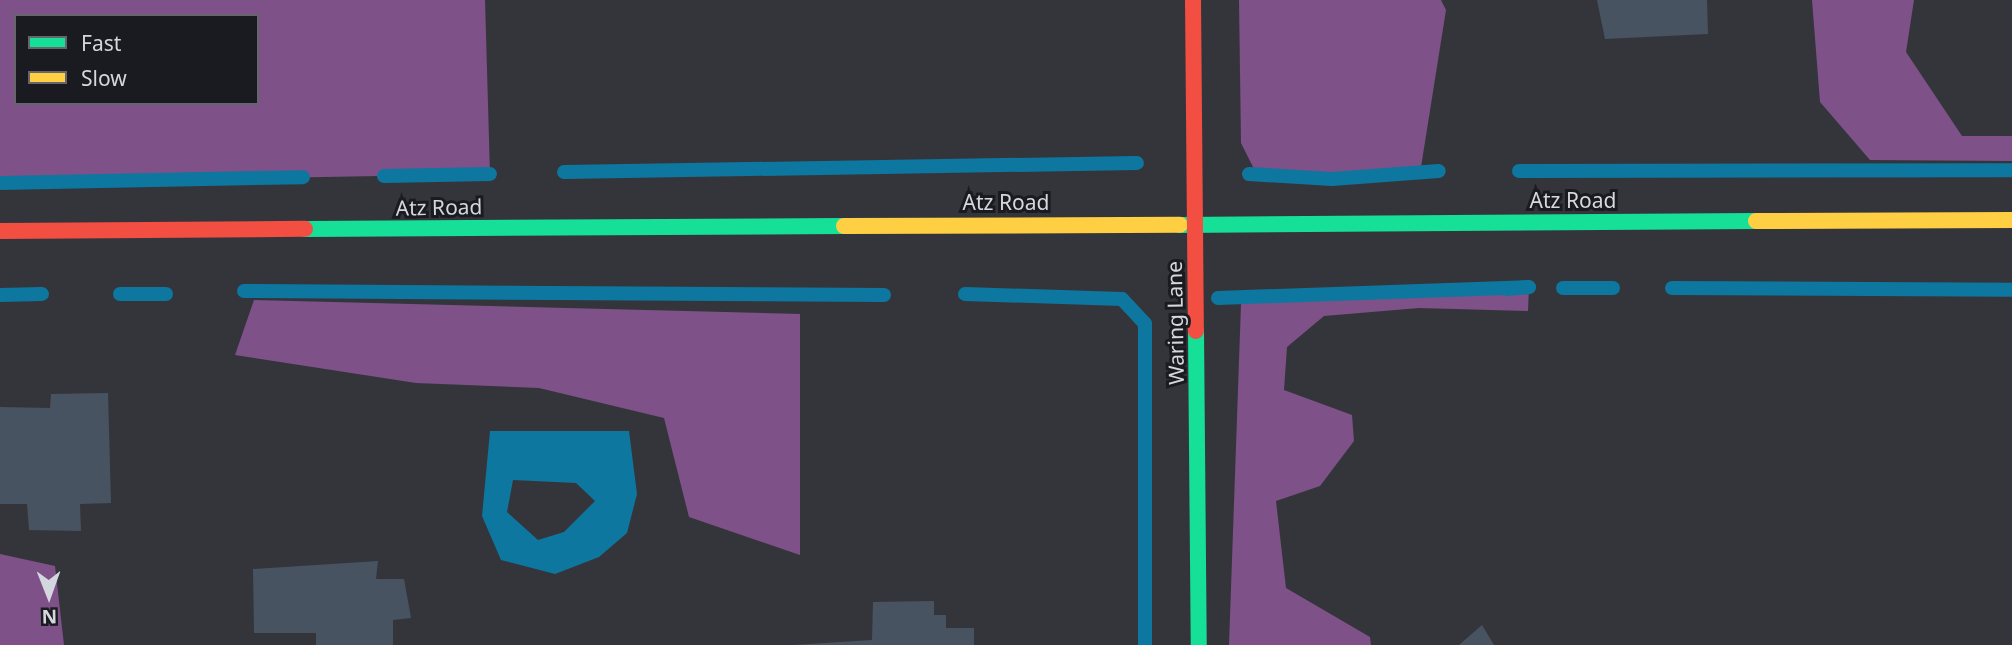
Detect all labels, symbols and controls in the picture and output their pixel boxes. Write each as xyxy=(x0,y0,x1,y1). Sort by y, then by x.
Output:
legend xyxy=(14,14,259,105)
text: Fast xyxy=(81,29,121,57)
text: Slow xyxy=(81,64,127,92)
street label: Atz Road xyxy=(1530,187,1616,213)
street label: Atz Road xyxy=(963,189,1049,215)
street label: Atz Road xyxy=(395,194,483,220)
street label: Waring Lane xyxy=(1161,261,1189,385)
north arrow xyxy=(14,561,84,631)
text: N xyxy=(41,604,57,630)

